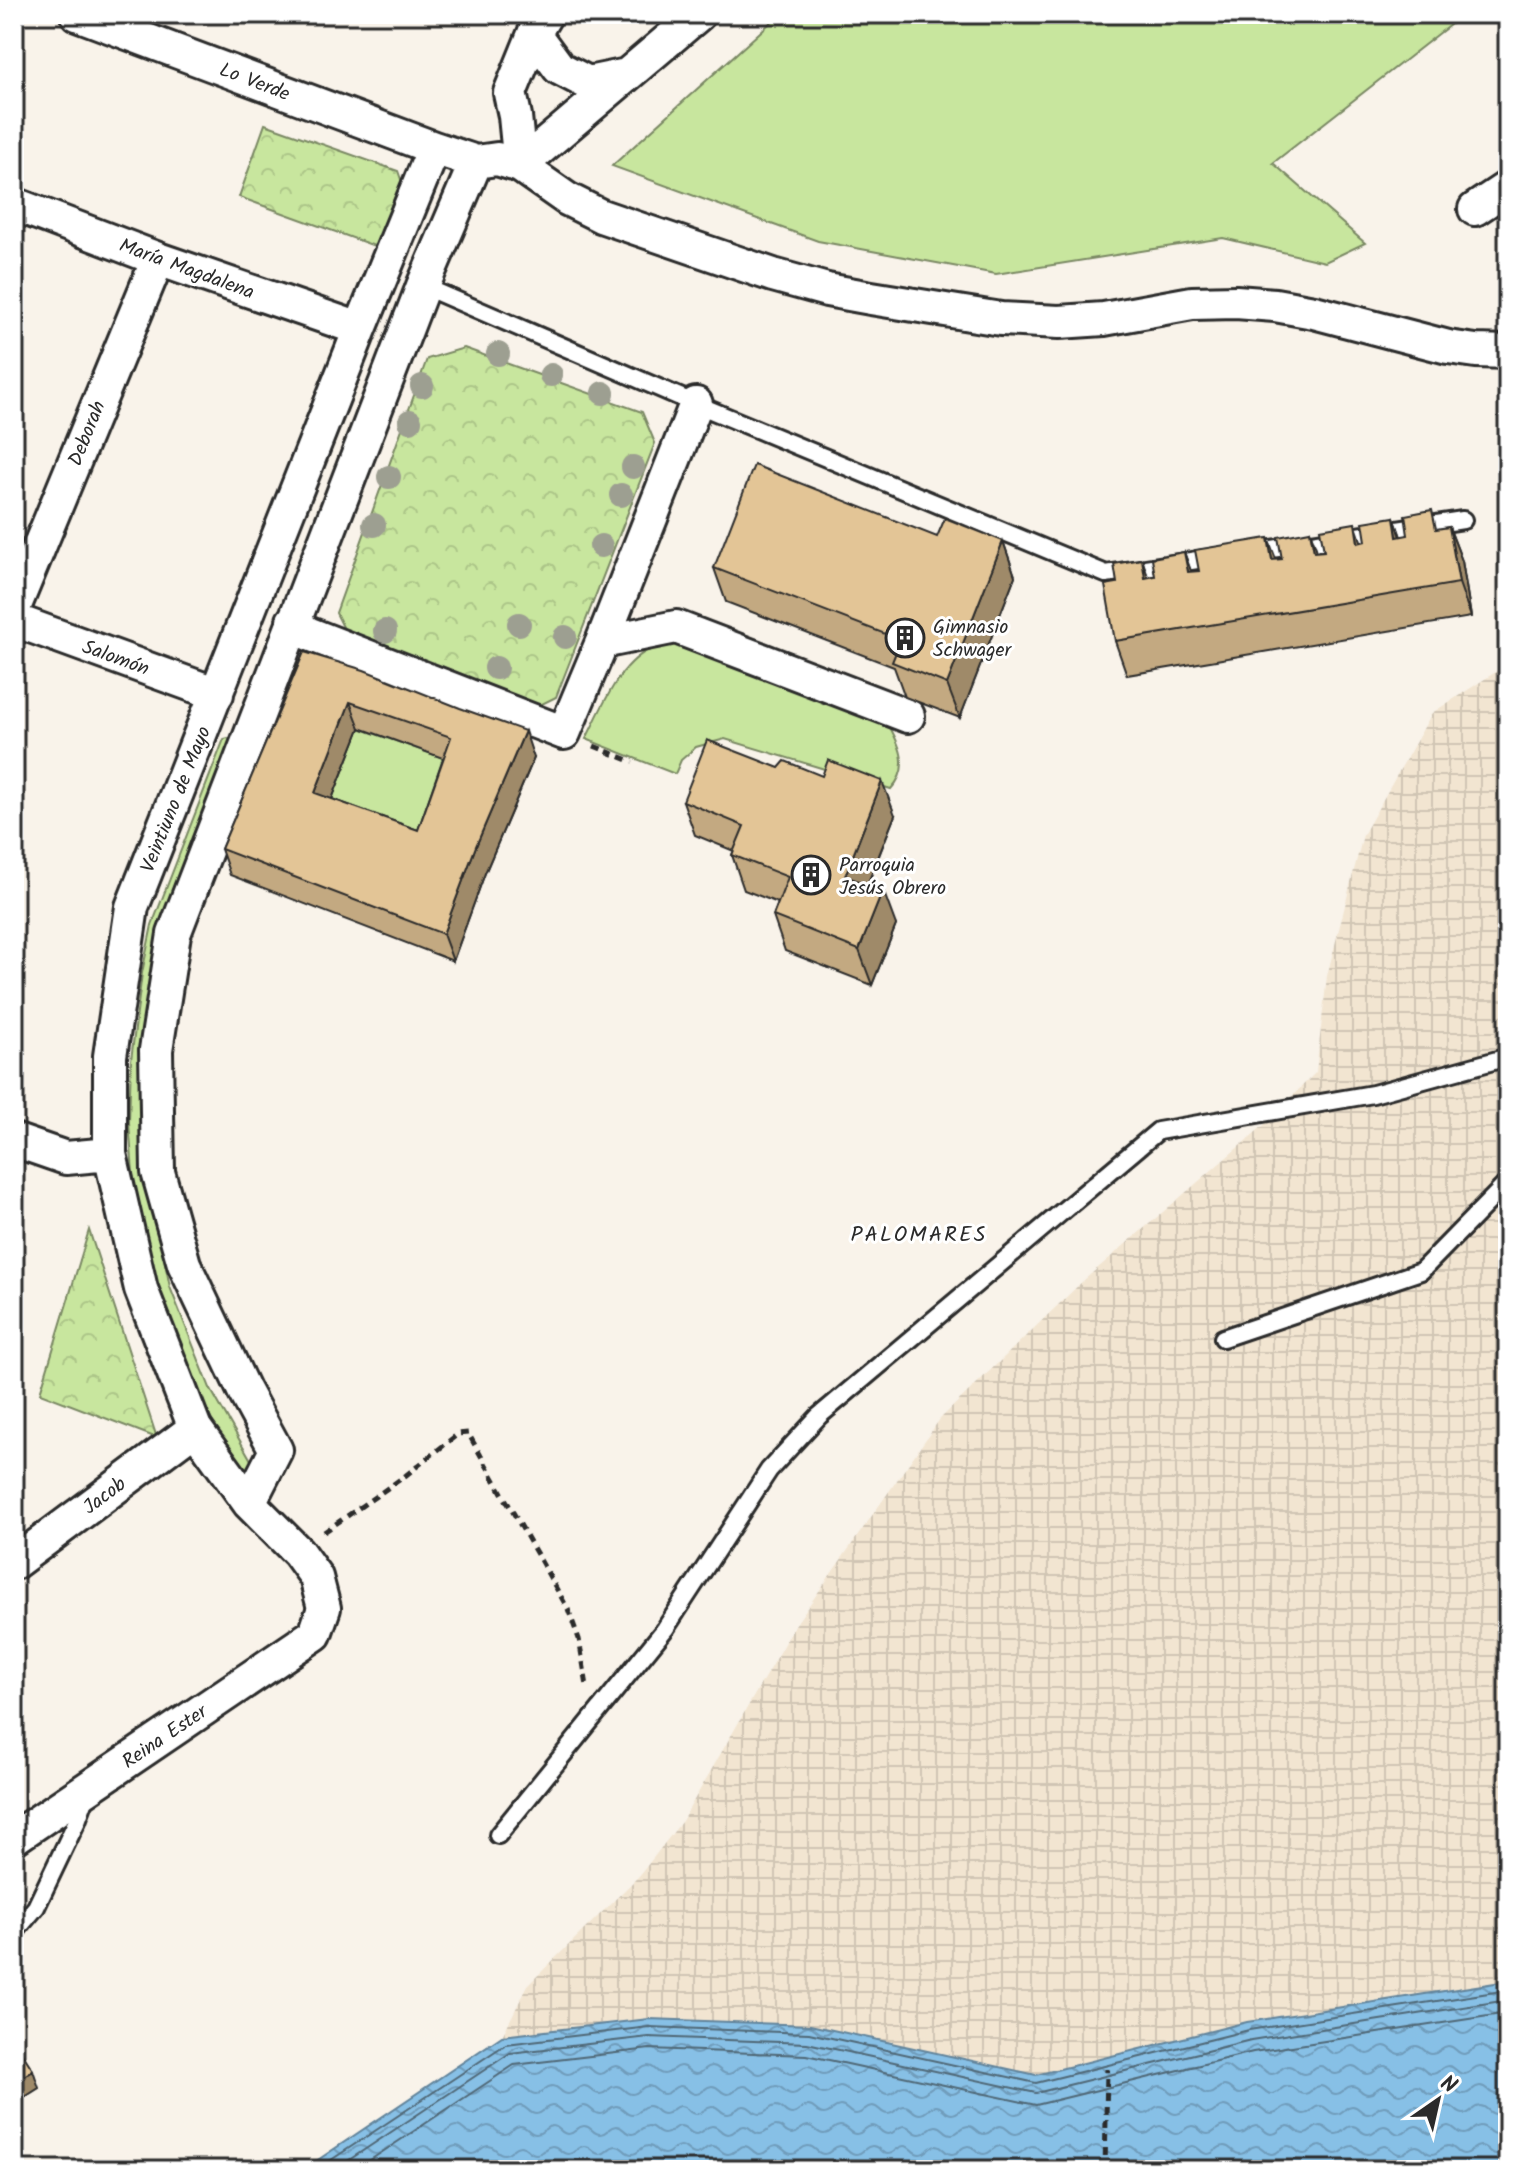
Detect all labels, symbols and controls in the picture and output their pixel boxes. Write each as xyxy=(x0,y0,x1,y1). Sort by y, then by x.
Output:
street label: Lo Verde xyxy=(214,55,294,111)
street label: María Magdalena xyxy=(114,231,258,309)
street label: Deborah xyxy=(60,396,115,471)
place label: Gimnasio Schwager xyxy=(933,612,1013,667)
building icon: Gimnasio Schwager xyxy=(884,617,926,659)
street label: Salomón xyxy=(77,632,153,686)
street label: Veintiuno de Mayo xyxy=(133,722,221,878)
place label: Parroquia Jesús Obrero xyxy=(839,850,946,905)
building icon: Parroquia Jesús Obrero xyxy=(790,854,832,896)
district label: PALOMARES xyxy=(851,1218,987,1253)
street label: Jacob xyxy=(77,1469,134,1524)
street label: Reina Ester xyxy=(116,1696,215,1778)
north arrow xyxy=(1398,2060,1478,2140)
text: N xyxy=(1432,2067,1463,2104)

